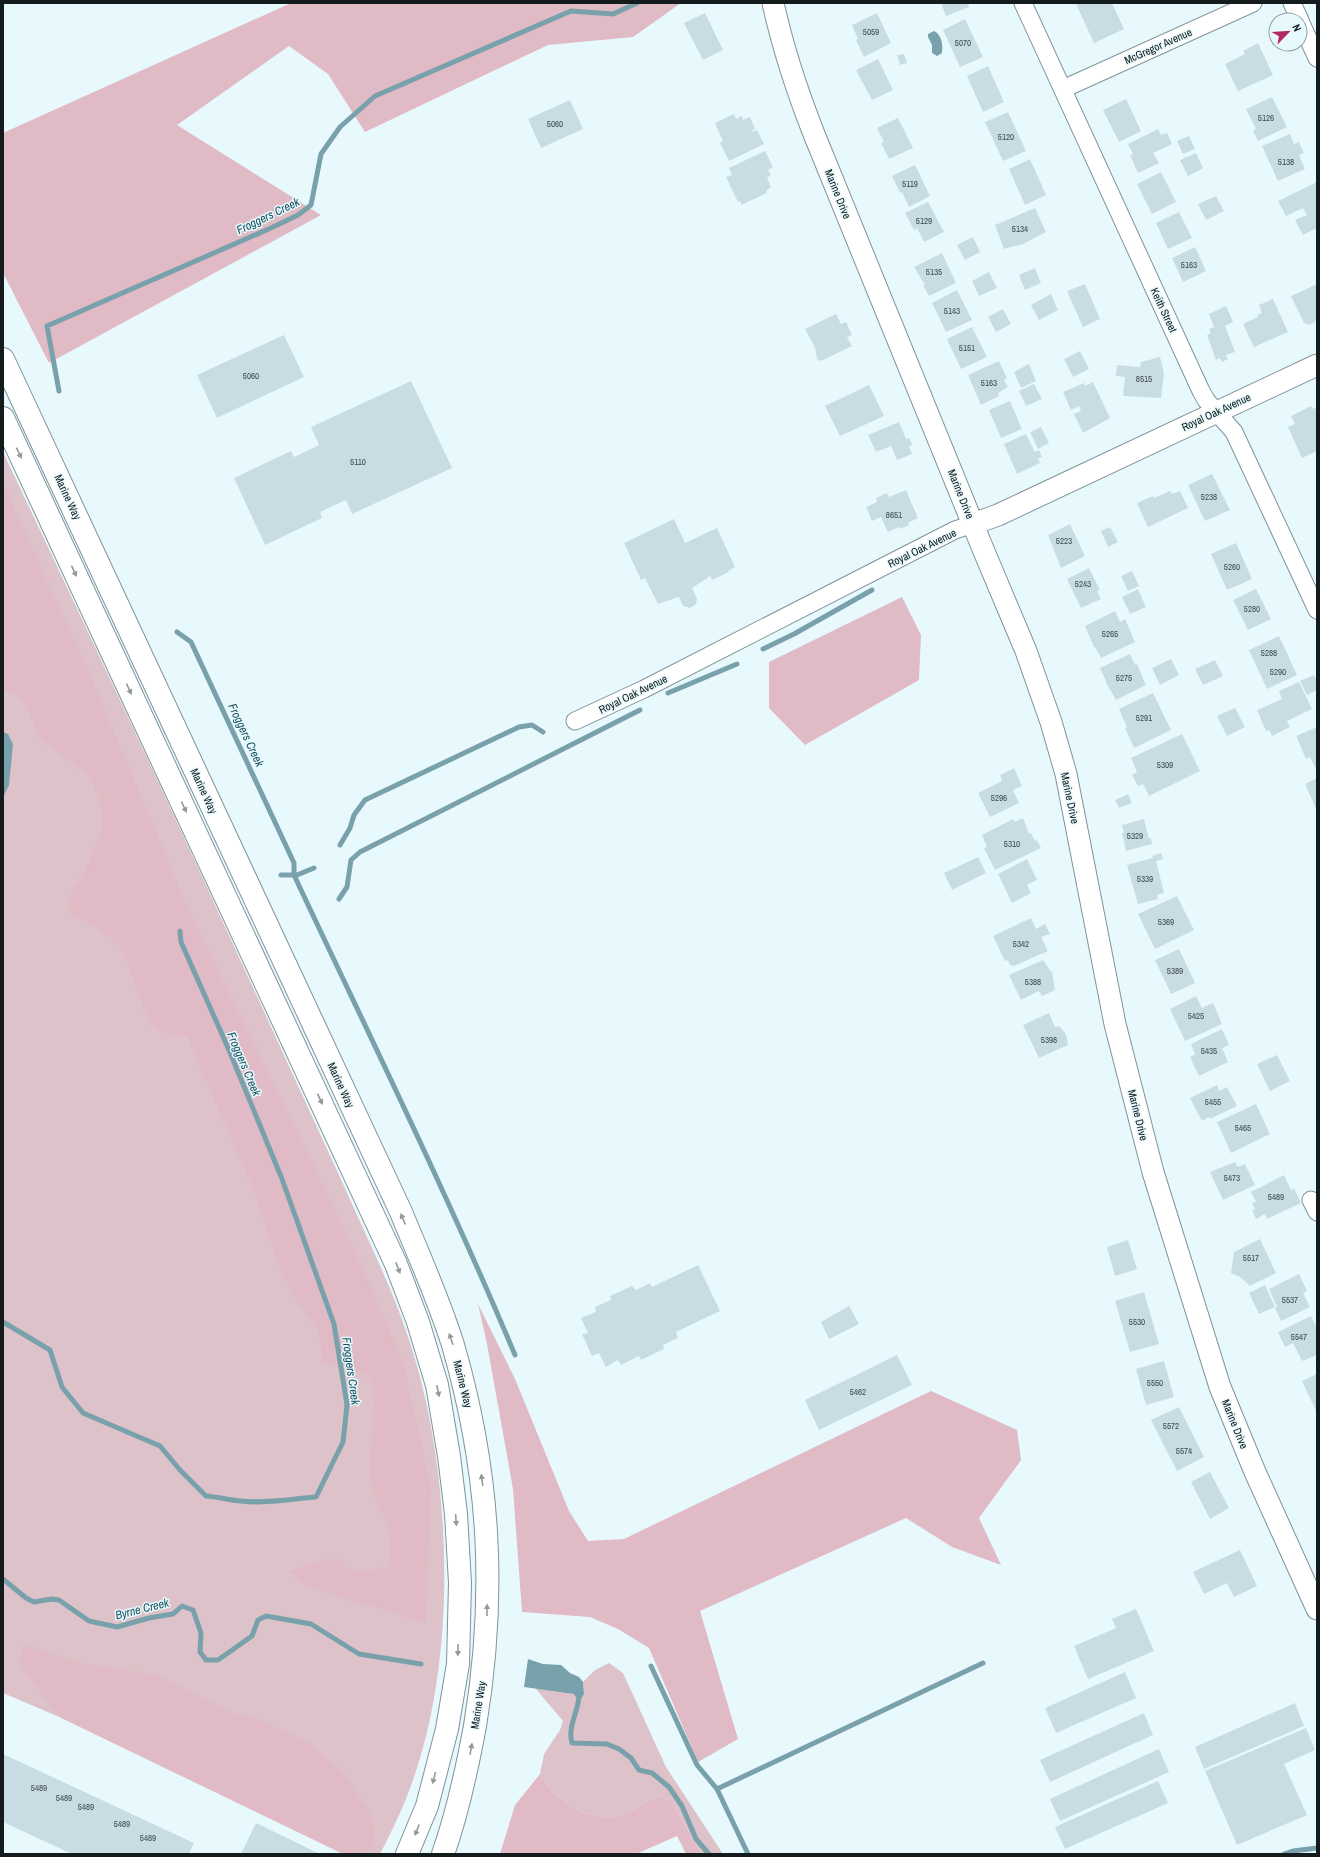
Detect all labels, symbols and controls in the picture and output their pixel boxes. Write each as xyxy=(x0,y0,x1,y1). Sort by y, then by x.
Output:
north arrow xyxy=(1268,12,1308,52)
text: N xyxy=(1289,22,1305,34)
street label: McGregor Avenue xyxy=(1122,25,1194,67)
house number: 5059 xyxy=(863,26,879,38)
house number: 5070 xyxy=(955,37,971,49)
house number: 5126 xyxy=(1258,112,1274,124)
house number: 5060 xyxy=(547,118,563,130)
house number: 5120 xyxy=(998,131,1014,143)
house number: 5138 xyxy=(1278,156,1294,168)
street label: Marine Drive xyxy=(822,167,854,221)
house number: 5119 xyxy=(902,178,918,190)
water label: Froggers Creek xyxy=(234,193,303,238)
house number: 5129 xyxy=(916,215,932,227)
house number: 5134 xyxy=(1012,223,1028,235)
house number: 5163 xyxy=(1181,259,1197,271)
house number: 5135 xyxy=(926,266,942,278)
street label: Keith Street xyxy=(1148,285,1181,335)
house number: 5143 xyxy=(944,305,960,317)
house number: 5151 xyxy=(959,342,975,354)
house number: 5060 xyxy=(243,370,259,382)
house number: 8515 xyxy=(1136,373,1152,385)
house number: 5163 xyxy=(981,377,997,389)
street label: Royal Oak Avenue xyxy=(1179,390,1253,434)
one-way arrow xyxy=(16,447,23,459)
house number: 5110 xyxy=(350,456,366,468)
street label: Marine Drive xyxy=(945,467,977,521)
street label: Marine Way xyxy=(51,472,85,522)
house number: 5238 xyxy=(1201,491,1217,503)
house number: 8651 xyxy=(886,509,902,521)
street label: Royal Oak Avenue xyxy=(885,525,959,571)
house number: 5223 xyxy=(1056,535,1072,547)
house number: 5260 xyxy=(1224,561,1240,573)
one-way arrow xyxy=(71,565,78,577)
house number: 5243 xyxy=(1075,578,1091,590)
house number: 5280 xyxy=(1244,603,1260,615)
house number: 5265 xyxy=(1102,628,1118,640)
house number: 5288 xyxy=(1261,647,1277,659)
house number: 5290 xyxy=(1270,666,1286,678)
street label: Royal Oak Avenue xyxy=(596,671,670,717)
house number: 5275 xyxy=(1116,672,1132,684)
one-way arrow xyxy=(126,683,132,694)
water label: Froggers Creek xyxy=(224,701,268,770)
house number: 5291 xyxy=(1136,712,1152,724)
house number: 5309 xyxy=(1157,759,1173,771)
street label: Marine Way xyxy=(187,766,221,816)
street label: Marine Drive xyxy=(1058,771,1082,825)
house number: 5296 xyxy=(991,792,1007,804)
one-way arrow xyxy=(181,801,187,812)
house number: 5329 xyxy=(1127,830,1143,842)
house number: 5310 xyxy=(1004,838,1020,850)
house number: 5339 xyxy=(1137,873,1153,885)
house number: 5369 xyxy=(1158,916,1174,928)
house number: 5342 xyxy=(1013,938,1029,950)
house number: 5389 xyxy=(1167,965,1183,977)
house number: 5388 xyxy=(1025,976,1041,988)
house number: 5425 xyxy=(1188,1010,1204,1022)
water label: Froggers Creek xyxy=(223,1029,265,1100)
house number: 5398 xyxy=(1041,1034,1057,1046)
house number: 5435 xyxy=(1201,1045,1217,1057)
street label: Marine Way xyxy=(324,1060,358,1110)
street label: Marine Drive xyxy=(1125,1088,1151,1142)
one-way arrow xyxy=(318,1093,324,1105)
house number: 5455 xyxy=(1205,1096,1221,1108)
house number: 5465 xyxy=(1235,1122,1251,1134)
house number: 5473 xyxy=(1224,1172,1240,1184)
house number: 5489 xyxy=(1268,1191,1284,1203)
one-way arrow xyxy=(400,1212,406,1224)
house number: 5517 xyxy=(1243,1252,1259,1264)
one-way arrow xyxy=(395,1262,401,1274)
house number: 5537 xyxy=(1282,1294,1298,1306)
house number: 5530 xyxy=(1129,1316,1145,1328)
house number: 5547 xyxy=(1291,1331,1307,1343)
one-way arrow xyxy=(447,1333,453,1345)
water label: Froggers Creek xyxy=(338,1336,364,1407)
street label: Marine Way xyxy=(450,1359,476,1410)
house number: 5550 xyxy=(1147,1377,1163,1389)
one-way arrow xyxy=(435,1385,441,1397)
house number: 5462 xyxy=(850,1386,866,1398)
street label: Marine Drive xyxy=(1219,1397,1251,1451)
house number: 5572 xyxy=(1163,1420,1179,1432)
house number: 5574 xyxy=(1176,1445,1192,1457)
one-way arrow xyxy=(479,1474,485,1486)
one-way arrow xyxy=(453,1514,459,1527)
water label: Byrne Creek xyxy=(114,1594,172,1623)
one-way arrow xyxy=(484,1603,490,1616)
one-way arrow xyxy=(455,1644,462,1656)
street label: Marine Way xyxy=(467,1680,489,1730)
one-way arrow xyxy=(468,1743,474,1755)
one-way arrow xyxy=(431,1772,437,1784)
house number: 5489 xyxy=(31,1782,47,1794)
house number: 5489 xyxy=(56,1792,72,1804)
house number: 5489 xyxy=(78,1801,94,1813)
house number: 5489 xyxy=(114,1818,130,1830)
one-way arrow xyxy=(414,1825,420,1837)
house number: 5489 xyxy=(140,1832,156,1844)

